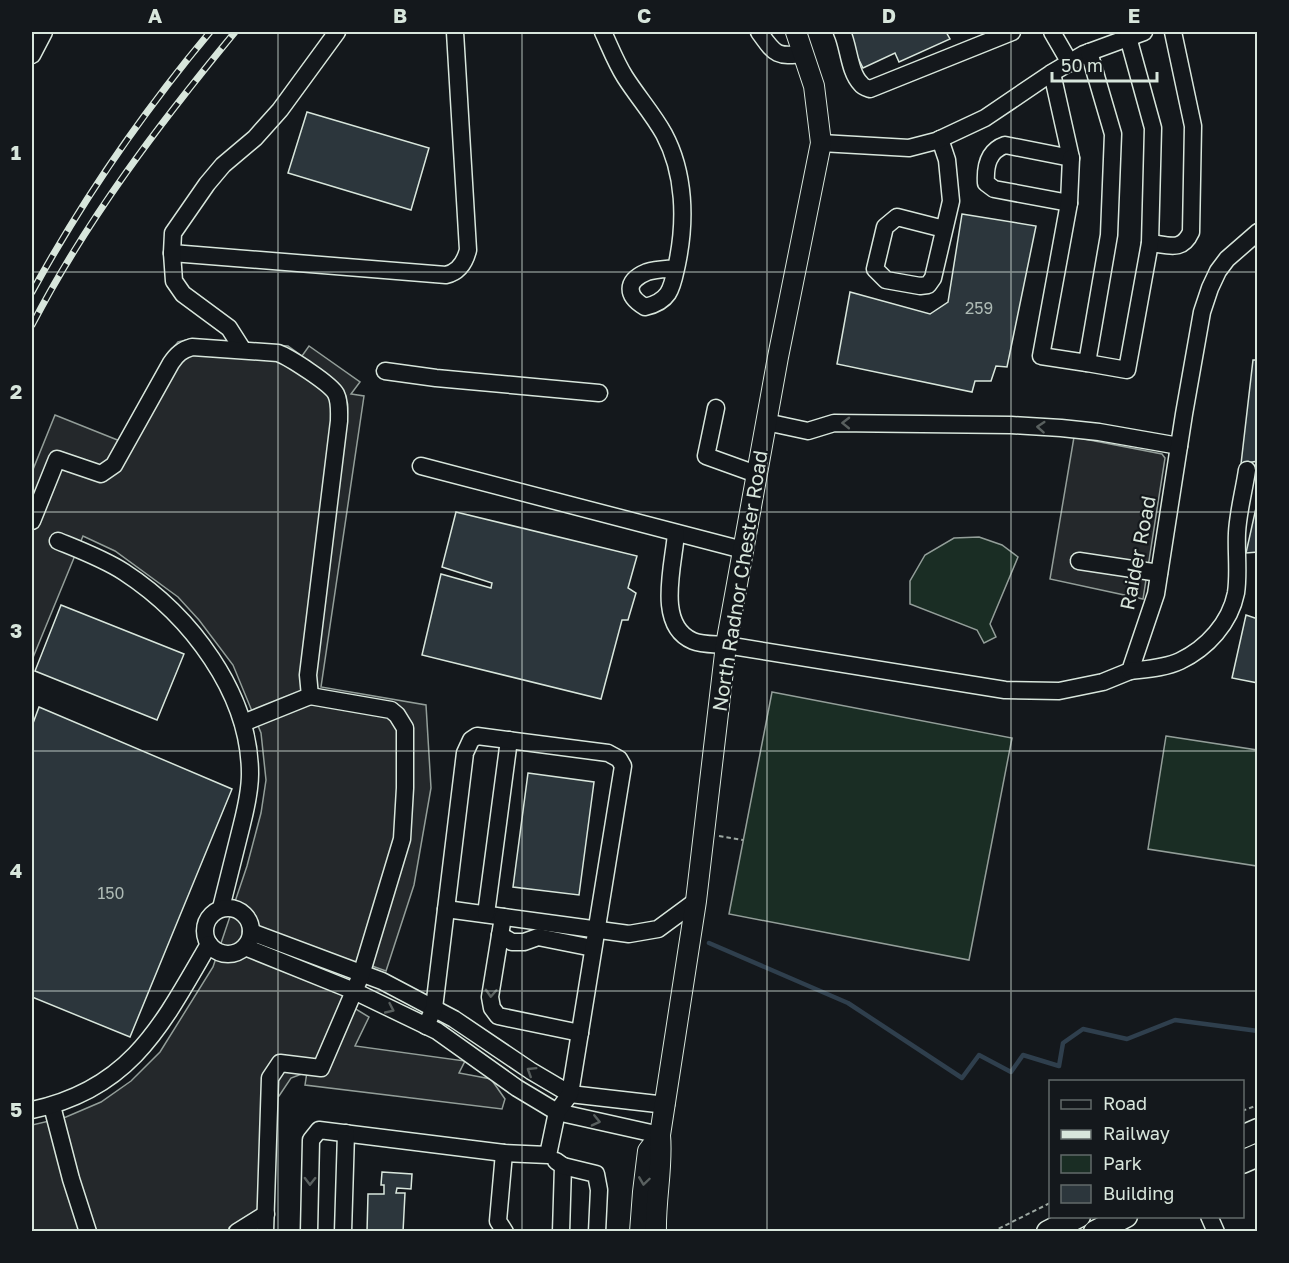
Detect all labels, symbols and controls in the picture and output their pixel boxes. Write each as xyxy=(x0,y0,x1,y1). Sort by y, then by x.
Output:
text: A xyxy=(148,3,162,27)
text: B xyxy=(393,3,407,27)
text: C xyxy=(637,3,651,27)
text: D xyxy=(882,3,896,27)
text: E xyxy=(1128,3,1140,27)
scale bar xyxy=(1052,45,1157,83)
text: 50 m xyxy=(1061,54,1103,76)
text: 1 xyxy=(11,140,21,164)
house number: 259 xyxy=(965,298,993,318)
text: 2 xyxy=(10,379,22,403)
one-way arrow xyxy=(841,417,850,429)
one-way arrow xyxy=(1036,420,1045,433)
street label: North Radnor Chester Road xyxy=(706,448,772,713)
street label: Raider Road xyxy=(1114,494,1160,612)
text: 3 xyxy=(10,618,22,642)
text: 4 xyxy=(10,858,22,882)
house number: 150 xyxy=(98,883,124,903)
one-way arrow xyxy=(485,989,498,998)
one-way arrow xyxy=(384,1001,395,1013)
one-way arrow xyxy=(526,1067,537,1078)
legend xyxy=(1049,1080,1244,1218)
text: Road xyxy=(1103,1092,1147,1114)
text: 5 xyxy=(10,1097,22,1121)
one-way arrow xyxy=(591,1114,601,1127)
text: Railway xyxy=(1103,1122,1170,1144)
text: Park xyxy=(1103,1152,1142,1174)
one-way arrow xyxy=(304,1176,316,1185)
one-way arrow xyxy=(638,1177,651,1186)
text: Building xyxy=(1103,1182,1174,1204)

